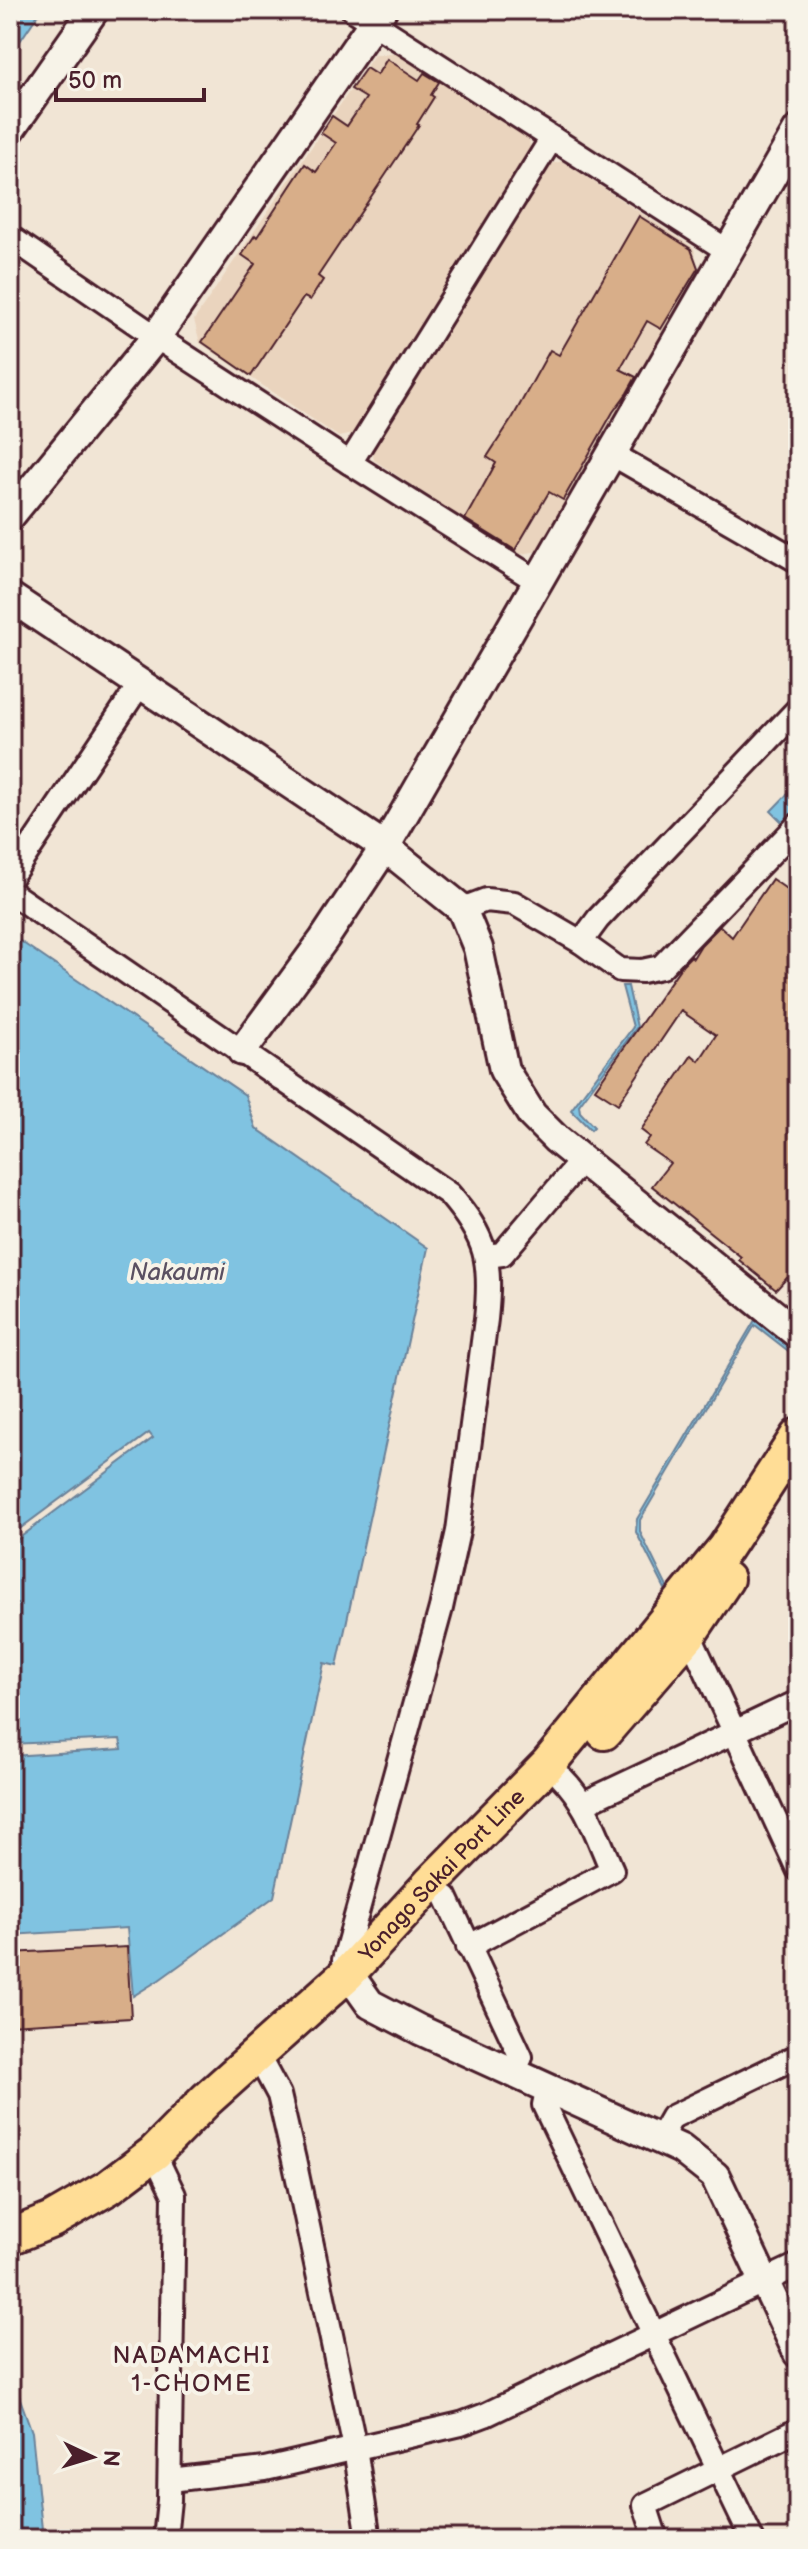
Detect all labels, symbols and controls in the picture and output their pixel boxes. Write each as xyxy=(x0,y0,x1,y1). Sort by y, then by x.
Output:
scale bar xyxy=(56,52,204,102)
text: 50 m xyxy=(68,66,122,95)
water label: Nakaumi xyxy=(129,1258,226,1287)
street label: Yonago Sakai Port Line xyxy=(353,1784,531,1968)
district label: NADAMACHI 1-CHOME xyxy=(113,2341,271,2398)
north arrow xyxy=(52,2417,132,2497)
text: N xyxy=(96,2449,124,2467)

